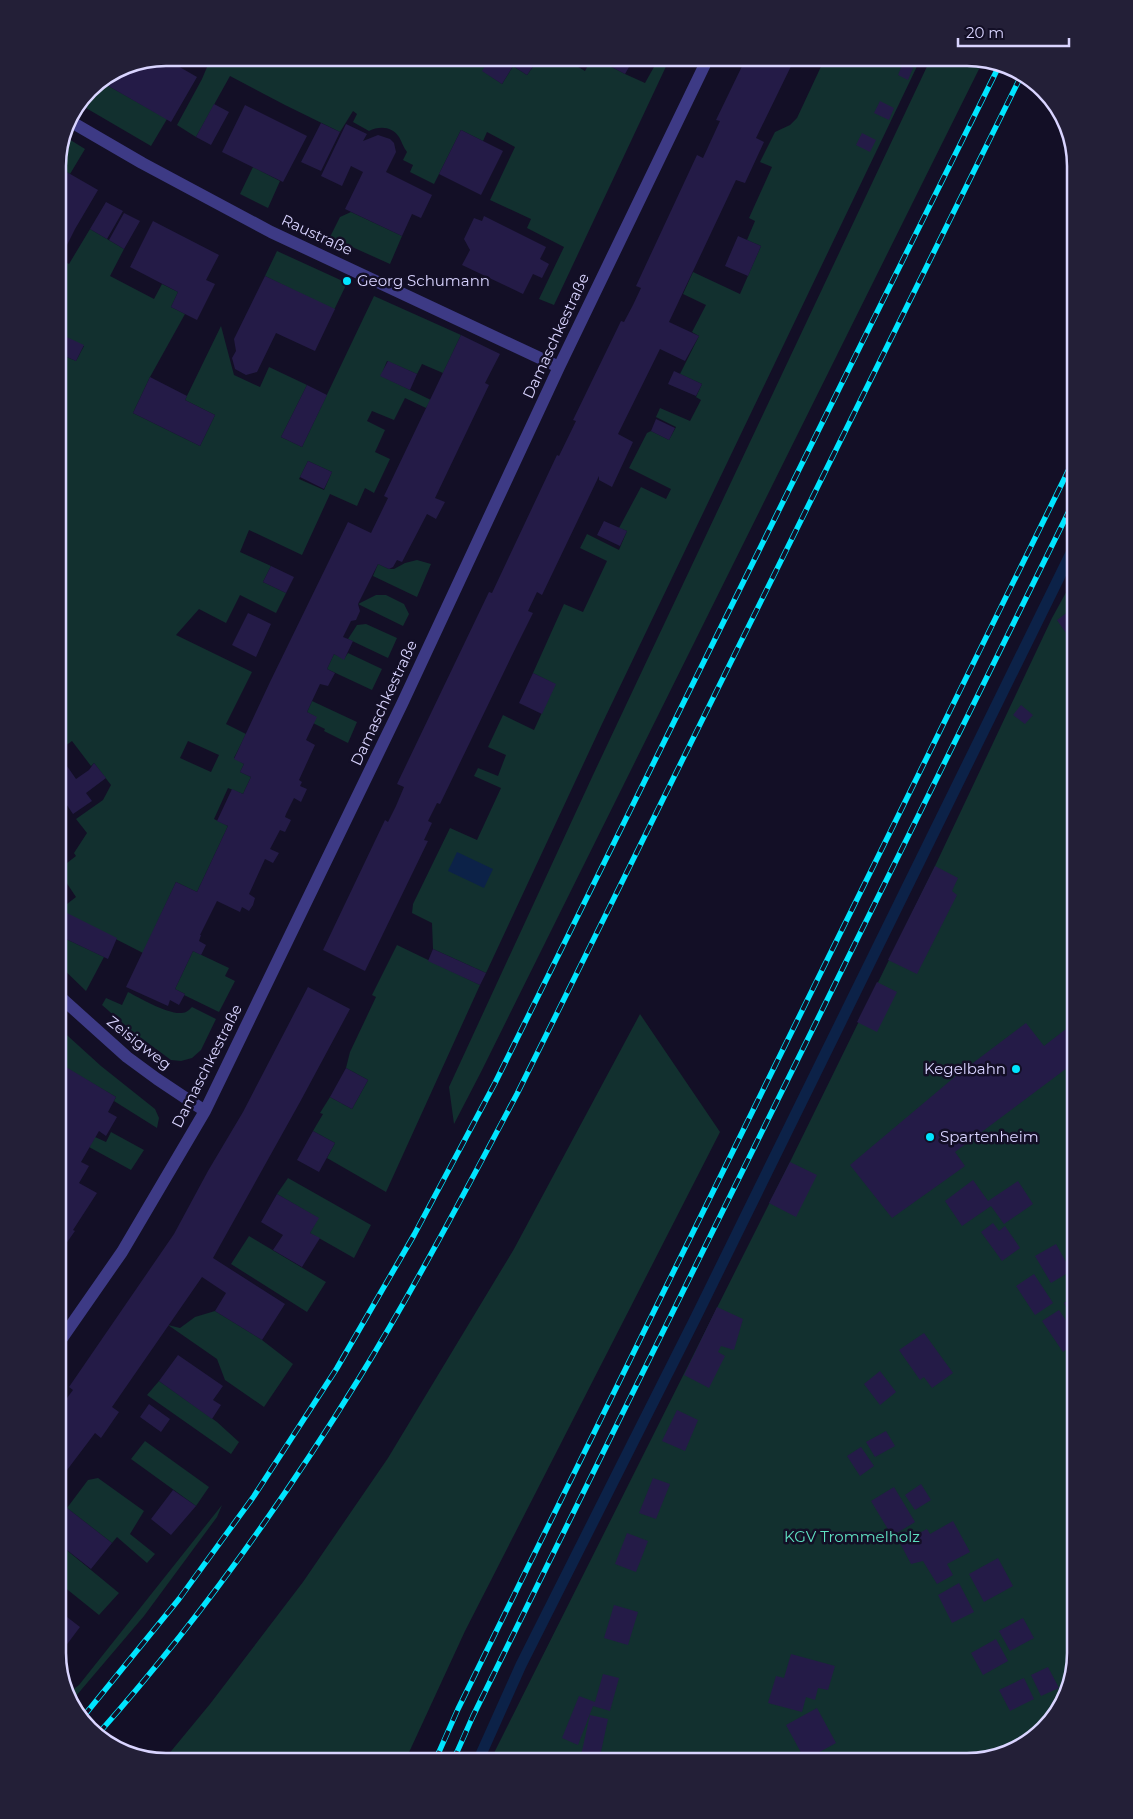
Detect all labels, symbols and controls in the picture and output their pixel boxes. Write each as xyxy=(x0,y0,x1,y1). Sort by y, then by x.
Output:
scale bar xyxy=(958,15,1069,47)
text: 20 m xyxy=(966,23,1004,42)
street label: Raustraße xyxy=(279,210,356,259)
street label: Damaschkestraße xyxy=(518,270,593,402)
place label: Georg Schumann xyxy=(357,271,490,290)
marker: Georg Schumann xyxy=(341,275,353,287)
street label: Damaschkestraße xyxy=(346,637,421,769)
street label: Damaschkestraße xyxy=(167,1001,246,1131)
street label: Zeisigweg xyxy=(103,1012,175,1074)
place label: Kegelbahn xyxy=(924,1059,1006,1078)
marker: Kegelbahn xyxy=(1010,1063,1022,1075)
place label: Spartenheim xyxy=(940,1127,1039,1146)
marker: Spartenheim xyxy=(924,1131,936,1143)
park label: KGV Trommelholz xyxy=(784,1527,920,1546)

